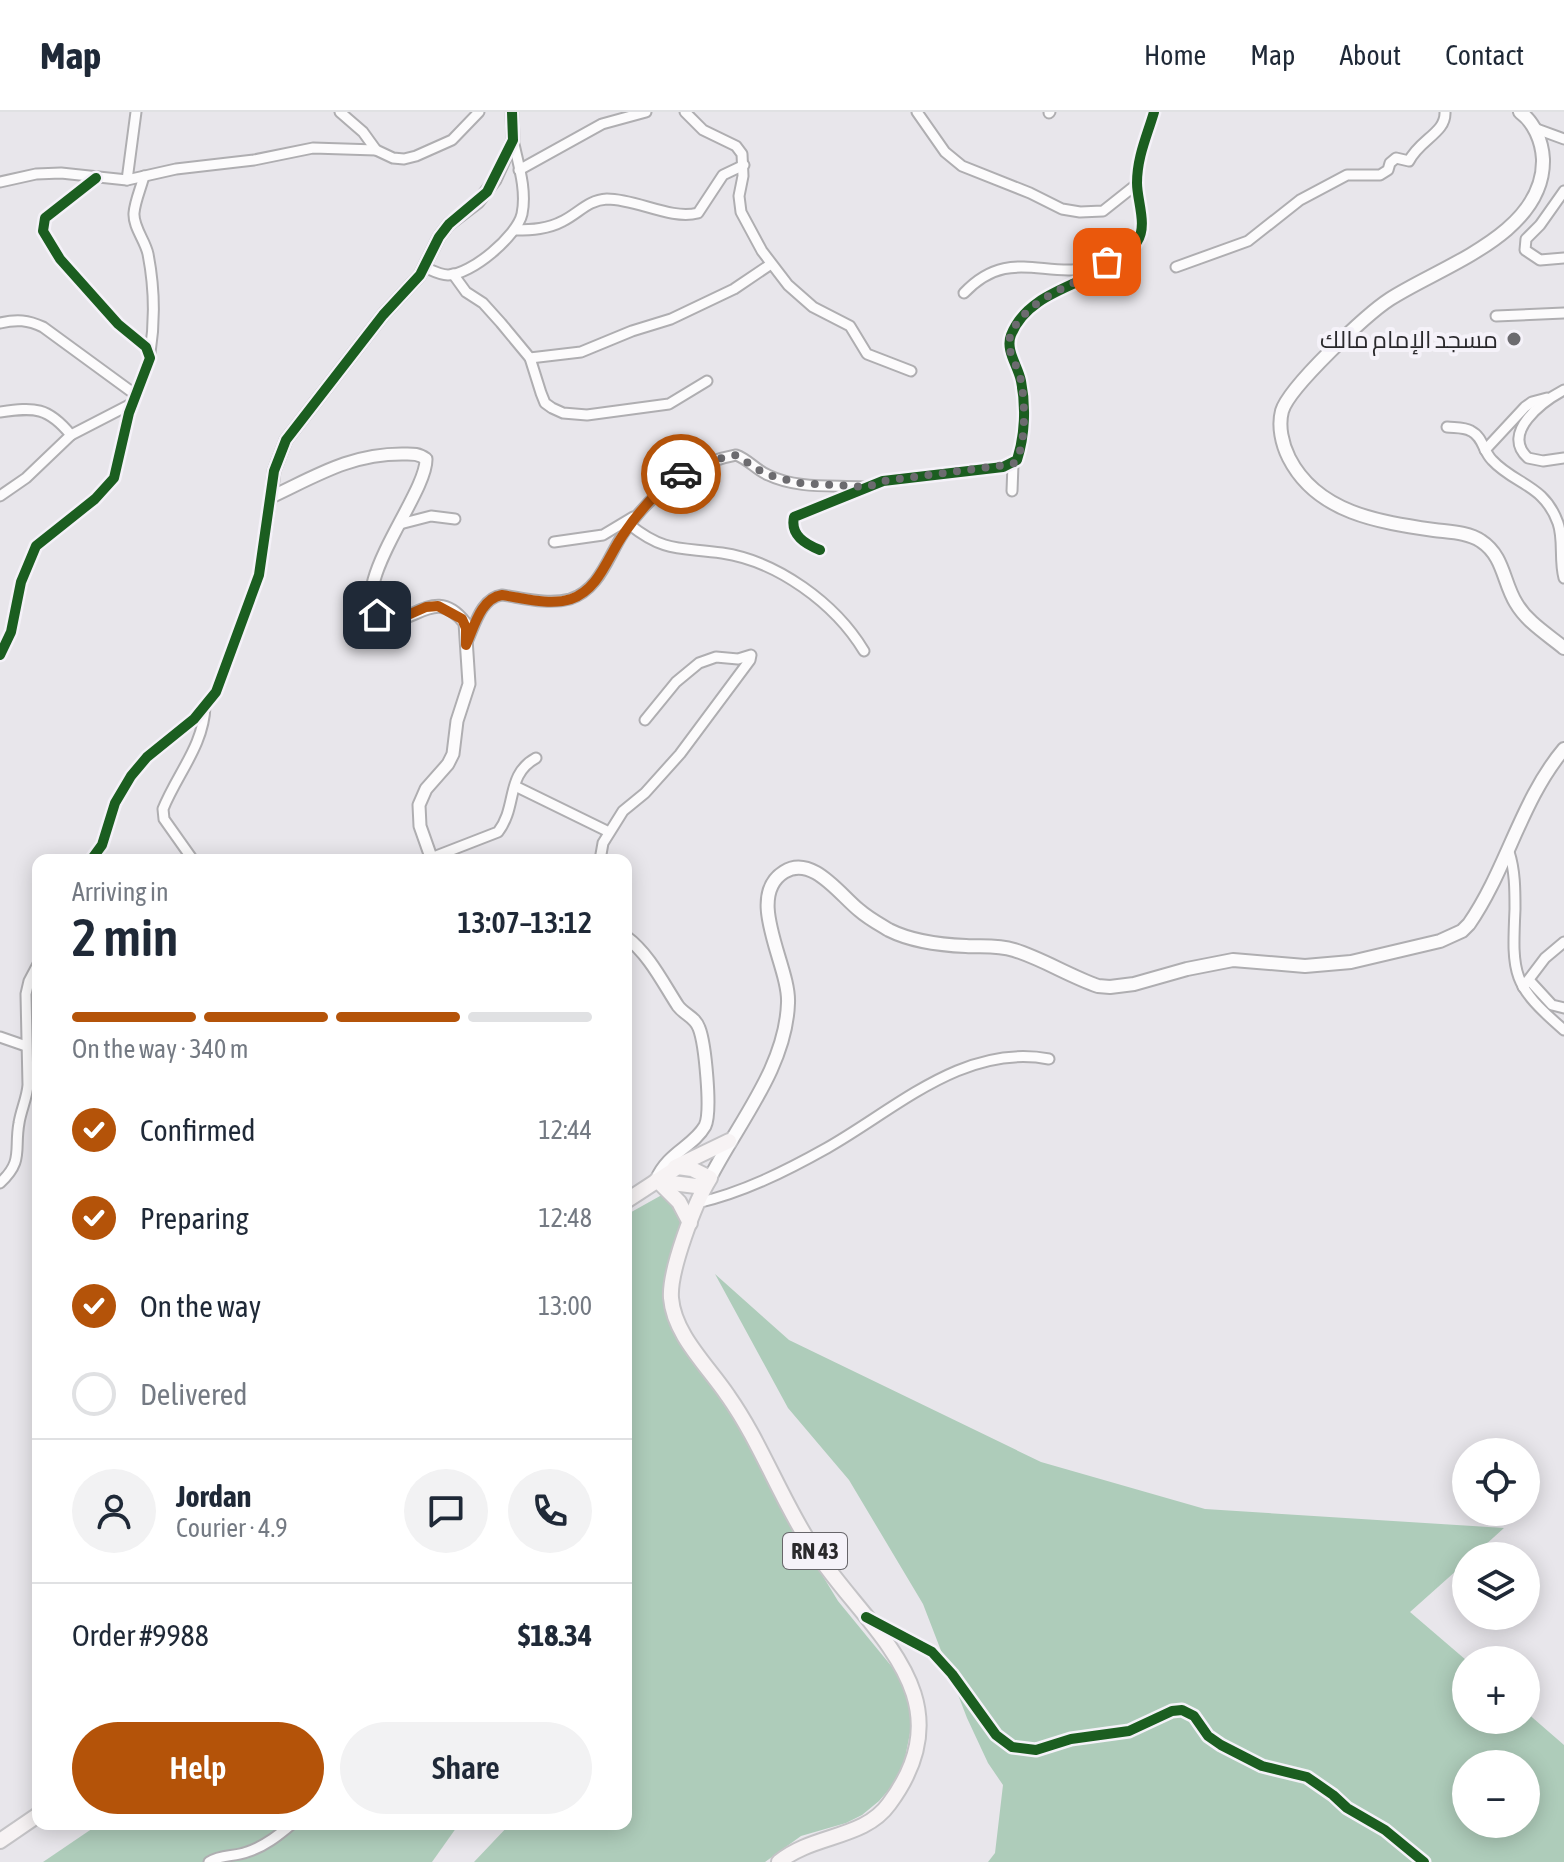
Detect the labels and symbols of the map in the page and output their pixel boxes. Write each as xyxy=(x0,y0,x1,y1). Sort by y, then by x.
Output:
pin xyxy=(1073,228,1141,296)
place label: مسجد الإمام مالك xyxy=(1320,326,1498,356)
marker: مسجد الإمام مالك xyxy=(1505,330,1523,348)
courier xyxy=(641,434,721,514)
pin xyxy=(343,581,411,649)
road number: RN 43 xyxy=(783,1533,847,1569)

